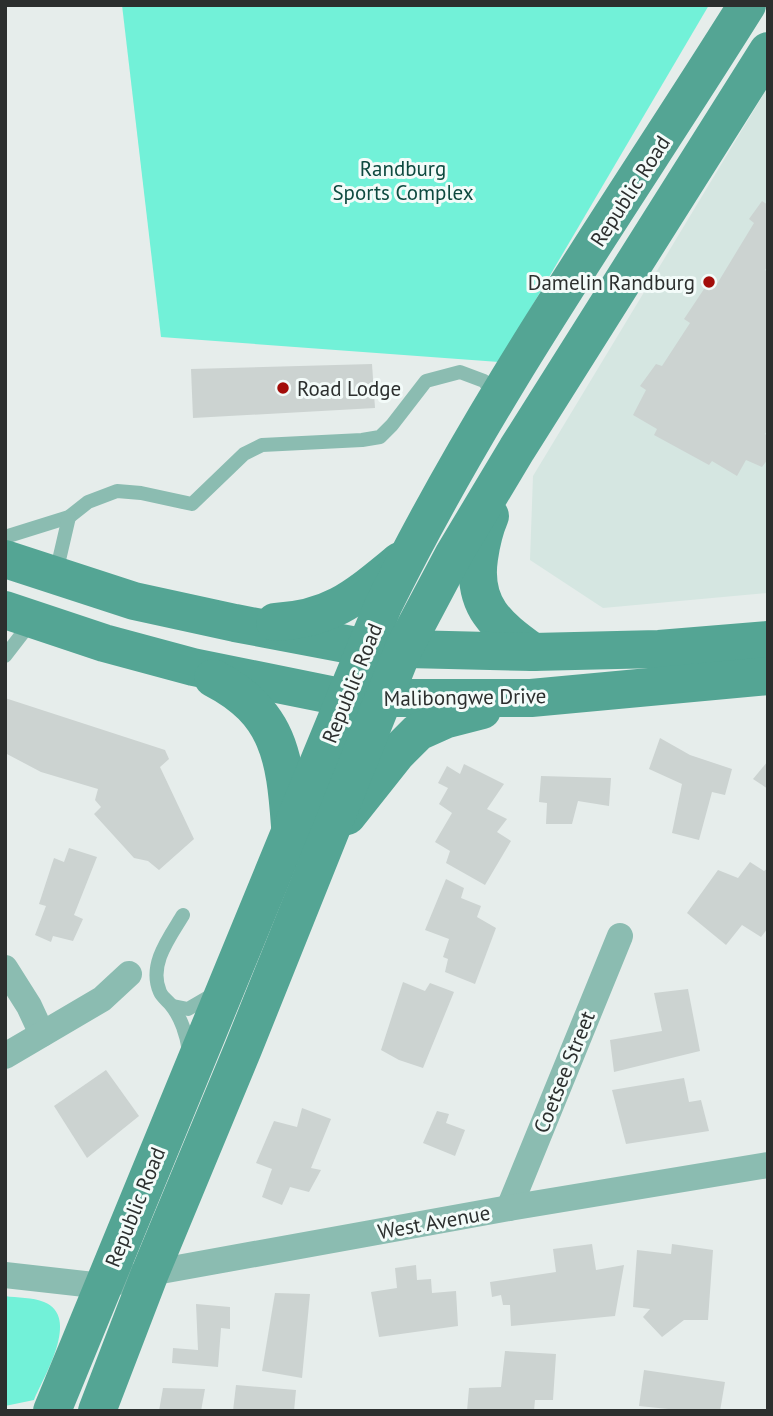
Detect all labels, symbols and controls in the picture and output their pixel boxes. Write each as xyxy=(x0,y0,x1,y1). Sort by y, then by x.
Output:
street label: Republic Road xyxy=(584,130,676,252)
park label: Randburg Sports Complex xyxy=(332,155,474,206)
place label: Damelin Randburg xyxy=(528,269,695,296)
marker: Damelin Randburg xyxy=(701,274,717,290)
place label: Road Lodge xyxy=(297,375,401,402)
marker: Road Lodge xyxy=(275,380,291,396)
street label: Republic Road xyxy=(316,619,388,747)
street label: Malibongwe Drive xyxy=(383,682,547,712)
street label: Coetsee Street xyxy=(527,1007,601,1137)
street label: Republic Road xyxy=(99,1143,171,1271)
street label: West Avenue xyxy=(376,1199,492,1245)

